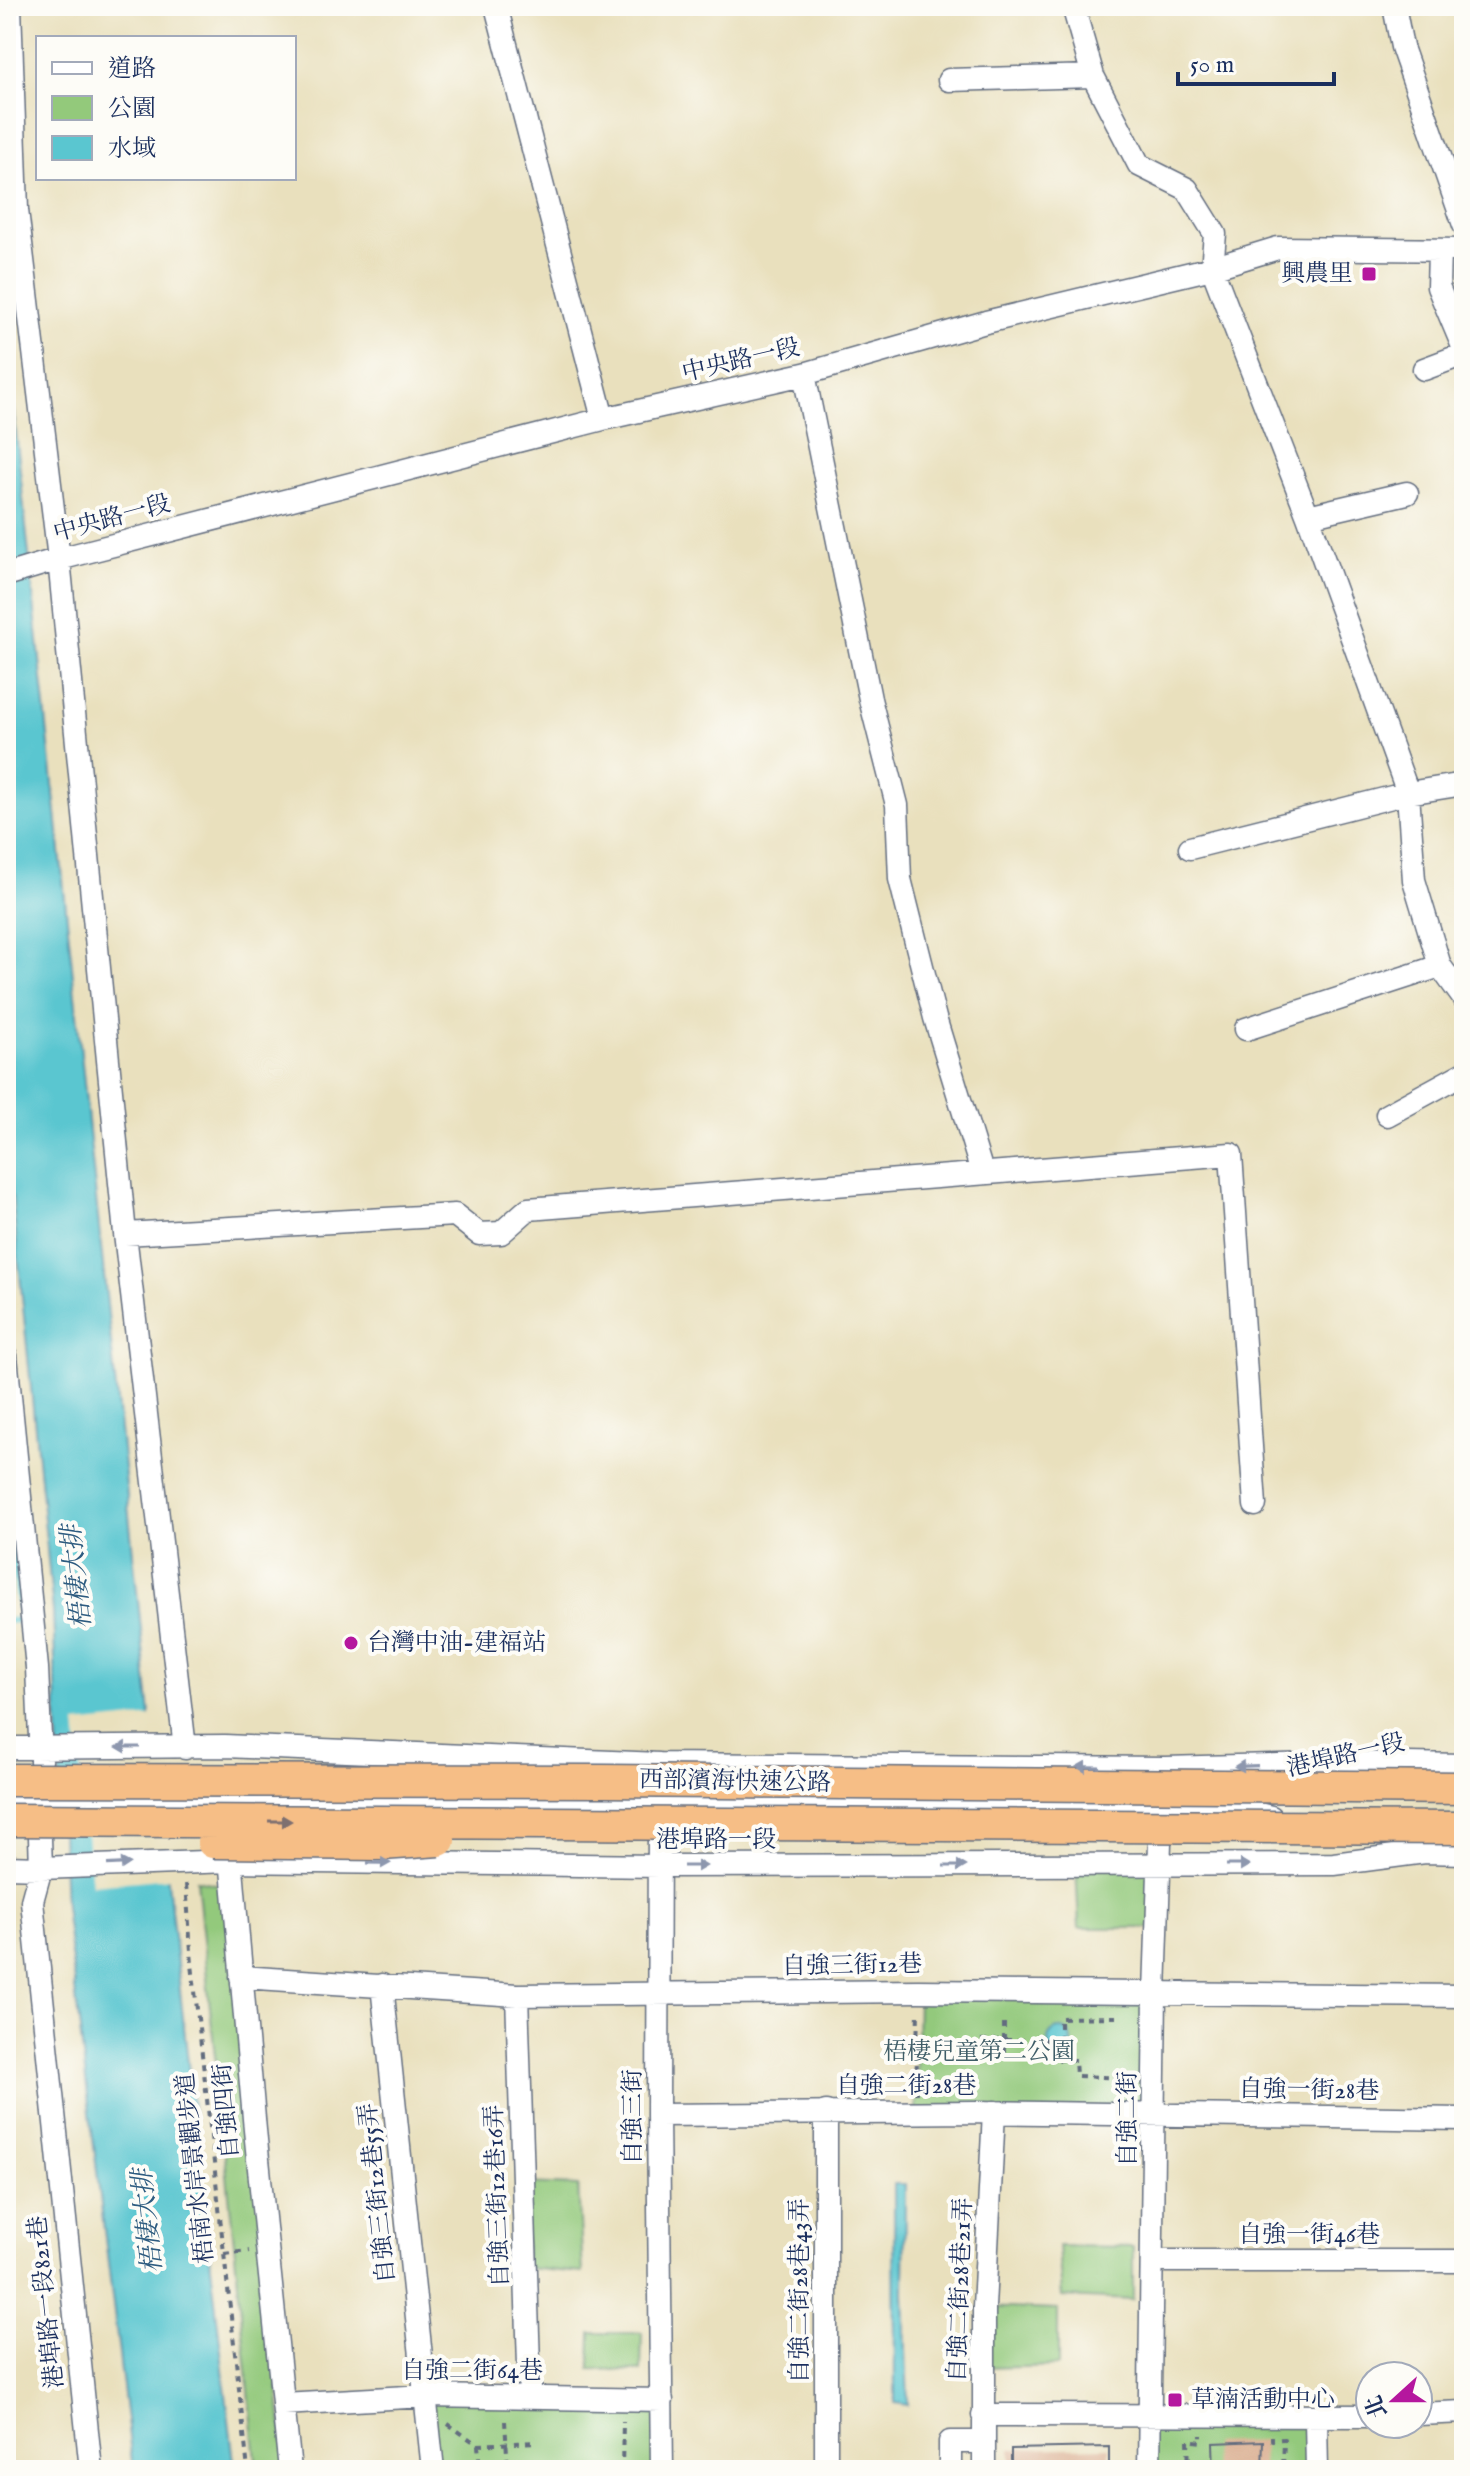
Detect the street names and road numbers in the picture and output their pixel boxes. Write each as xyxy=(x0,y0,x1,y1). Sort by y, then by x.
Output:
street label: 中央路一段 xyxy=(679,332,803,390)
street label: 中央路一段 xyxy=(50,488,174,550)
street label: 港埠路一段 xyxy=(1284,1727,1408,1785)
street label: 西部濱海快速公路 xyxy=(639,1765,831,1799)
street label: 港埠路一段 xyxy=(656,1825,776,1856)
street label: 自強三街12巷 xyxy=(782,1949,922,1983)
street label: 自強四街 xyxy=(207,2062,247,2160)
street label: 自強三街 xyxy=(618,2069,649,2165)
street label: 梧南水岸景觀步道 xyxy=(171,2071,221,2265)
street label: 自強二街28巷 xyxy=(836,2071,976,2102)
street label: 自強二街 xyxy=(1113,2071,1144,2167)
street label: 自強一街28巷 xyxy=(1238,2074,1380,2108)
street label: 自強三街12巷55弄 xyxy=(353,2101,403,2285)
street label: 自強三街12巷16弄 xyxy=(479,2104,517,2288)
street label: 自強二街28巷21弄 xyxy=(942,2197,980,2383)
street label: 自強二街28巷43弄 xyxy=(785,2198,816,2384)
street label: 港埠路一段821巷 xyxy=(23,2214,71,2390)
street label: 自強一街46巷 xyxy=(1238,2220,1380,2251)
street label: 自強二街64巷 xyxy=(401,2356,543,2387)

